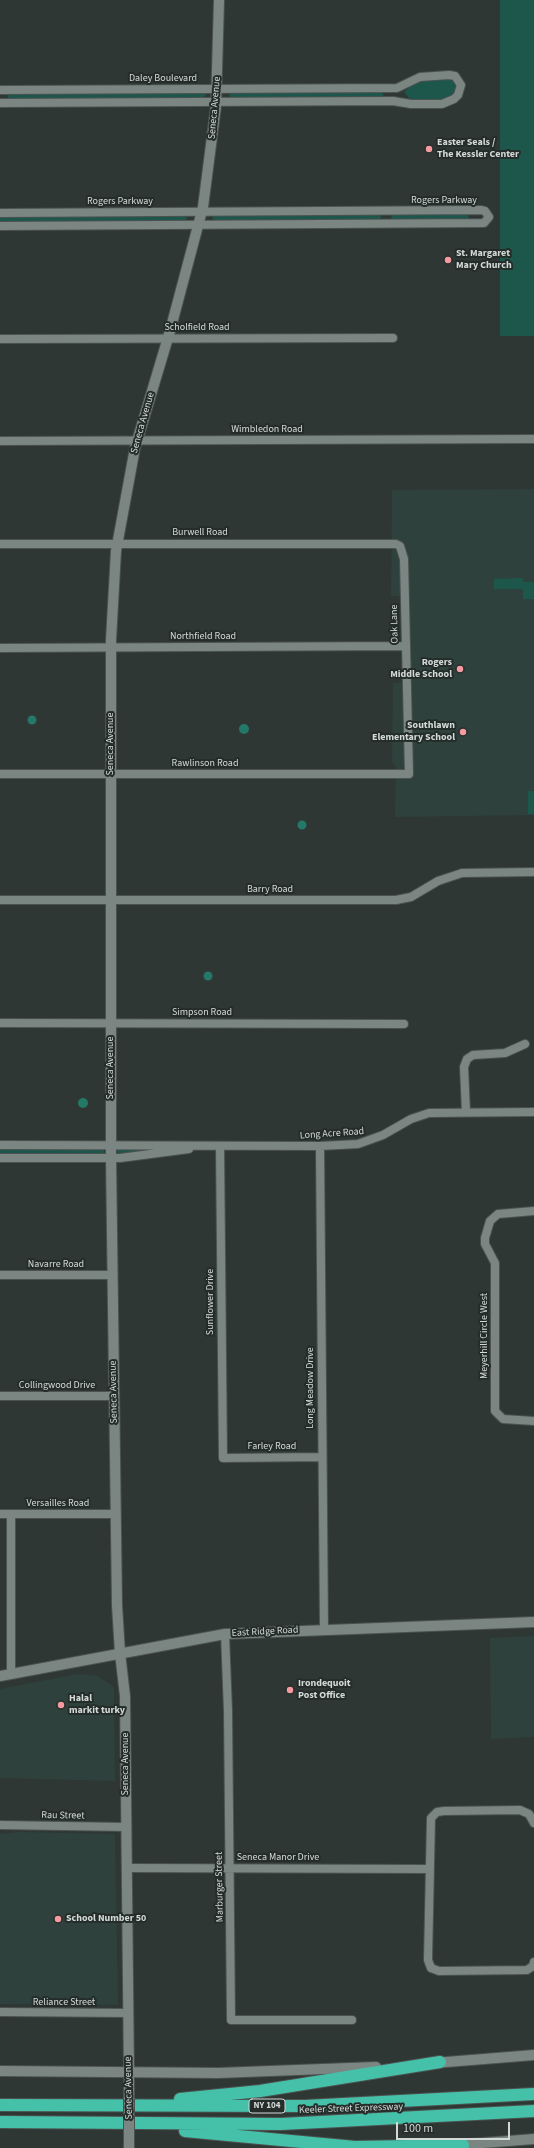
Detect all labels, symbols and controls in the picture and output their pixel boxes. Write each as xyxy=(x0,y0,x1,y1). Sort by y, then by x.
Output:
street label: Daley Boulevard xyxy=(129,73,197,85)
street label: Seneca Avenue xyxy=(206,76,224,140)
place label: Easter Seals / The Kessler Center xyxy=(437,137,519,160)
marker: Easter Seals / The Kessler Center xyxy=(424,144,434,154)
street label: Rogers Parkway xyxy=(411,195,477,207)
street label: Rogers Parkway xyxy=(87,196,153,208)
place label: St. Margaret Mary Church xyxy=(456,248,512,272)
marker: St. Margaret Mary Church xyxy=(443,255,453,265)
street label: Scholfield Road xyxy=(164,322,230,334)
street label: Seneca Avenue xyxy=(129,391,157,455)
street label: Wimbledon Road xyxy=(231,424,303,436)
street label: Burwell Road xyxy=(172,527,228,539)
street label: Oak Lane xyxy=(389,604,401,644)
street label: Northfield Road xyxy=(170,631,236,643)
place label: Rogers Middle School xyxy=(390,657,452,680)
marker: Rogers Middle School xyxy=(455,664,465,674)
street label: Seneca Avenue xyxy=(105,712,117,776)
place label: Southlawn Elementary School xyxy=(372,720,455,744)
marker: Southlawn Elementary School xyxy=(458,727,468,737)
street label: Rawlinson Road xyxy=(172,758,238,770)
street label: Barry Road xyxy=(247,884,293,896)
street label: Simpson Road xyxy=(172,1007,232,1019)
street label: Seneca Avenue xyxy=(105,1036,117,1100)
street label: Long Acre Road xyxy=(299,1126,365,1142)
street label: Navarre Road xyxy=(28,1259,84,1271)
street label: Sunflower Drive xyxy=(205,1269,217,1335)
street label: Meyerhill Circle West xyxy=(479,1293,491,1379)
street label: Long Meadow Drive xyxy=(305,1347,317,1429)
street label: Seneca Avenue xyxy=(107,1360,121,1424)
street label: Collingwood Drive xyxy=(19,1380,95,1392)
street label: Farley Road xyxy=(248,1441,296,1453)
street label: Versailles Road xyxy=(27,1498,89,1510)
street label: East Ridge Road xyxy=(231,1624,299,1640)
place label: Irondequoit Post Office xyxy=(298,1678,351,1702)
marker: Irondequoit Post Office xyxy=(285,1685,295,1695)
place label: Halal markit turky xyxy=(69,1693,125,1716)
marker: Halal markit turky xyxy=(56,1700,66,1710)
street label: Seneca Avenue xyxy=(120,1732,132,1796)
street label: Rau Street xyxy=(41,1810,85,1822)
street label: Marburger Street xyxy=(213,1852,227,1922)
street label: Seneca Manor Drive xyxy=(237,1852,319,1864)
place label: School Number 50 xyxy=(66,1913,146,1925)
marker: School Number 50 xyxy=(53,1914,63,1924)
street label: Reliance Street xyxy=(33,1997,95,2009)
street label: Seneca Avenue xyxy=(122,2056,136,2120)
road number: NY 104 xyxy=(249,2099,285,2113)
street label: Keeler Street Expressway xyxy=(299,2101,403,2117)
scale bar xyxy=(398,2114,512,2140)
text: 100 m xyxy=(403,2120,433,2137)

